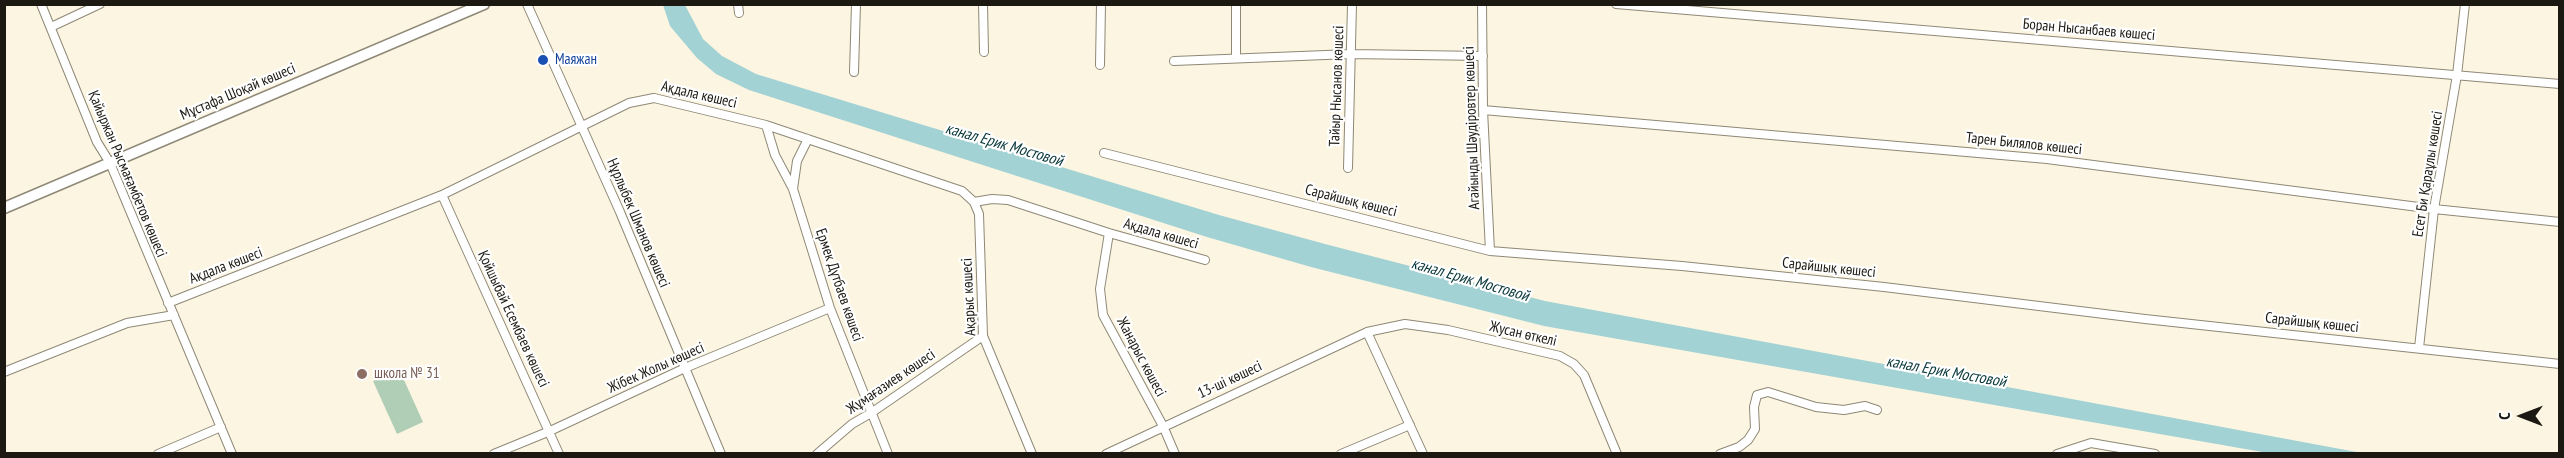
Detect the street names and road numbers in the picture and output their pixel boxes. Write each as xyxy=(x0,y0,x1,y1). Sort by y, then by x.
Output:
street label: Боран Нысанбаев көшесі xyxy=(2022,15,2156,45)
street label: Тайыр Нысанов көшесi xyxy=(1326,25,1348,147)
street label: Агайынды Шәудіровтер көшесi xyxy=(1460,46,1484,210)
street label: Мұстафа Шоқай көшесi xyxy=(178,60,298,124)
street label: Ақдала көшесі xyxy=(659,78,739,112)
street label: Қайыржан Рысмағамбетов көшесі xyxy=(84,88,170,260)
street label: Есет Би Қараұлы көшесі xyxy=(2409,110,2447,238)
street label: Тарен Билялов көшесі xyxy=(1965,129,2083,159)
street label: Нұрлыбек Шманов көшесі xyxy=(603,156,673,290)
street label: Сарайшық көшесі xyxy=(1303,181,1399,221)
street label: Ақдала көшесі xyxy=(1121,215,1201,253)
street label: Ермек Дүтбаев көшесi xyxy=(811,226,867,344)
street label: Ақдала көшесі xyxy=(187,244,265,288)
street label: Қойшыбай Есембаев көшесі xyxy=(473,248,553,390)
street label: Сарайшық көшесі xyxy=(1781,254,1877,282)
street label: Ақарыс көшесi xyxy=(958,258,980,336)
street label: Сарайшық көшесі xyxy=(2264,309,2360,337)
street label: Жанарыс көшесі xyxy=(1113,314,1169,400)
street label: Жусан өткелі xyxy=(1488,318,1558,350)
street label: Жібек Жолы көшесі xyxy=(605,339,707,397)
street label: Жұмағазиев көшесі xyxy=(843,346,939,418)
street label: 13-ші көшесi xyxy=(1195,357,1265,403)

